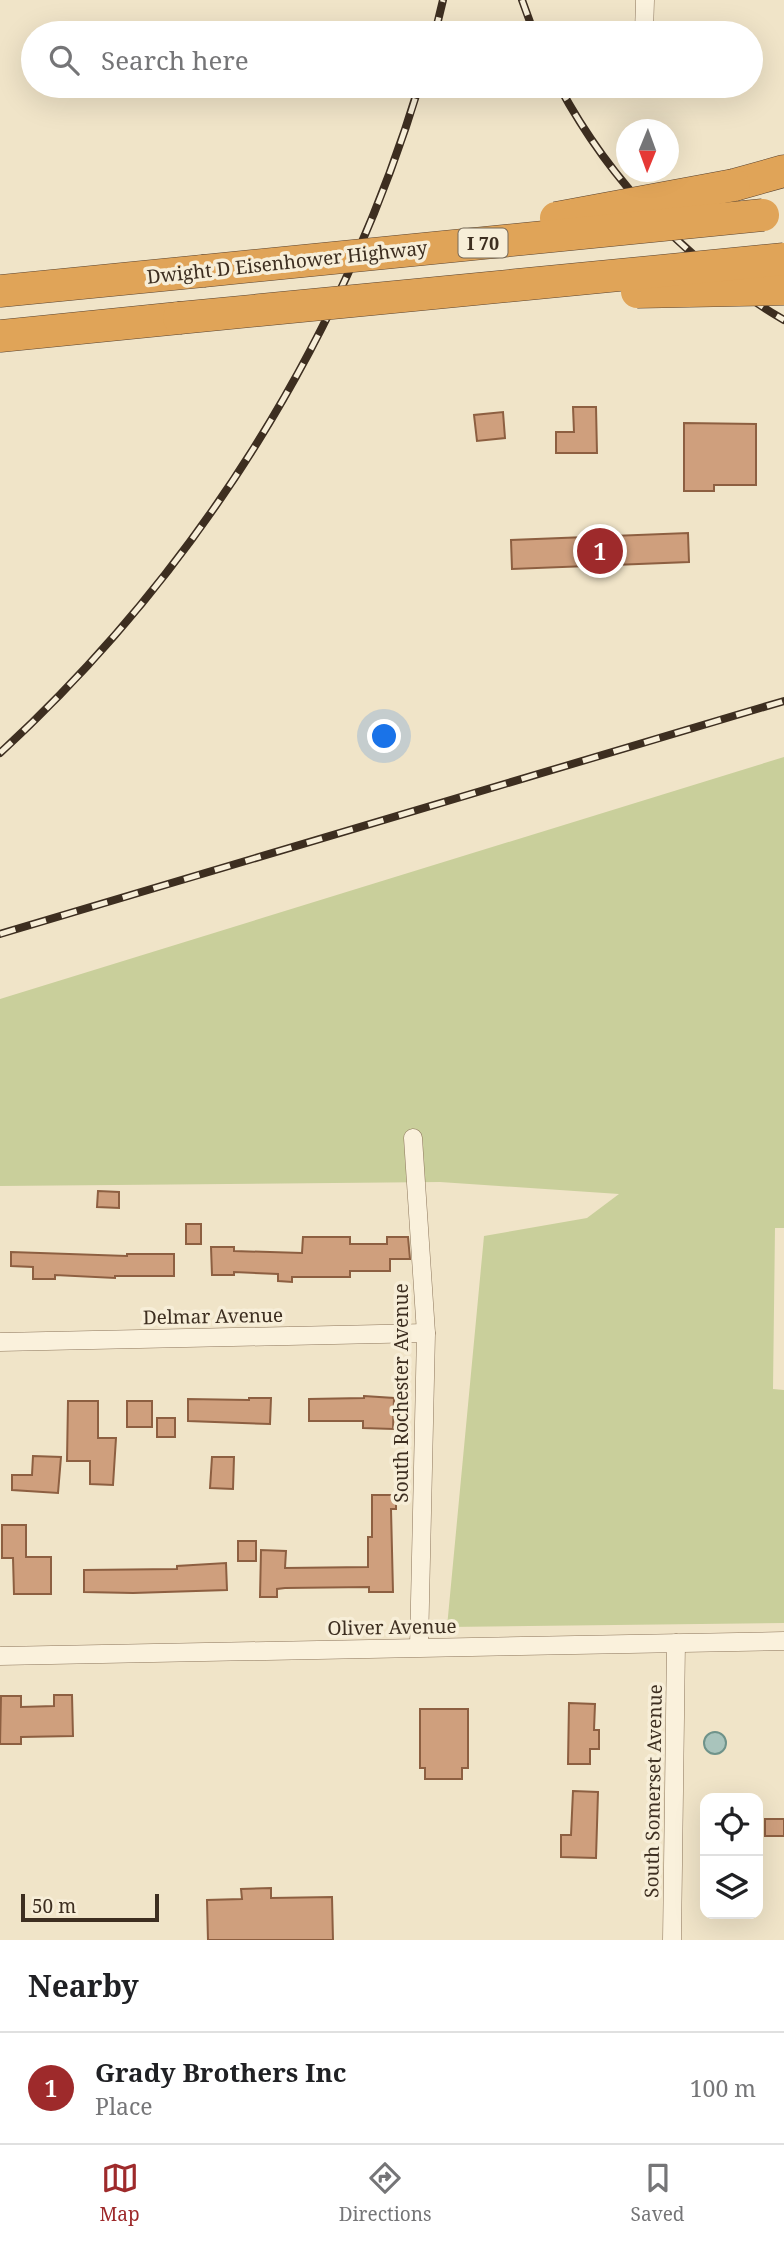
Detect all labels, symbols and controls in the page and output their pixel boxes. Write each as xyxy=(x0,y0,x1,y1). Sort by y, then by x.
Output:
search box xyxy=(21,21,763,98)
icon: search xyxy=(45,41,83,79)
text: Search here xyxy=(101,42,249,78)
north arrow xyxy=(616,119,679,182)
road number: I 70 xyxy=(458,229,508,258)
street label: Dwight D Eisenhower Highway xyxy=(145,234,429,290)
pin: 1 xyxy=(577,525,623,577)
your location xyxy=(367,719,401,753)
street label: South Rochester Avenue xyxy=(388,1283,414,1503)
street label: Delmar Avenue xyxy=(143,1302,283,1330)
street label: Oliver Avenue xyxy=(327,1613,457,1641)
street label: South Somerset Avenue xyxy=(638,1684,668,1898)
map controls xyxy=(700,1793,763,1919)
button: locate xyxy=(700,1793,763,1856)
button: layers xyxy=(700,1856,763,1919)
scale bar xyxy=(21,1891,159,1923)
text: 50 m xyxy=(32,1893,76,1919)
text: Nearby xyxy=(28,1965,139,2006)
text: Grady Brothers Inc xyxy=(95,2054,347,2090)
text: 1 xyxy=(45,2072,58,2104)
text: 100 m xyxy=(690,2072,756,2104)
text: Place xyxy=(95,2090,153,2122)
tab: Map xyxy=(100,2159,140,2227)
tab: Directions xyxy=(339,2159,432,2227)
tab: Saved xyxy=(631,2159,684,2227)

